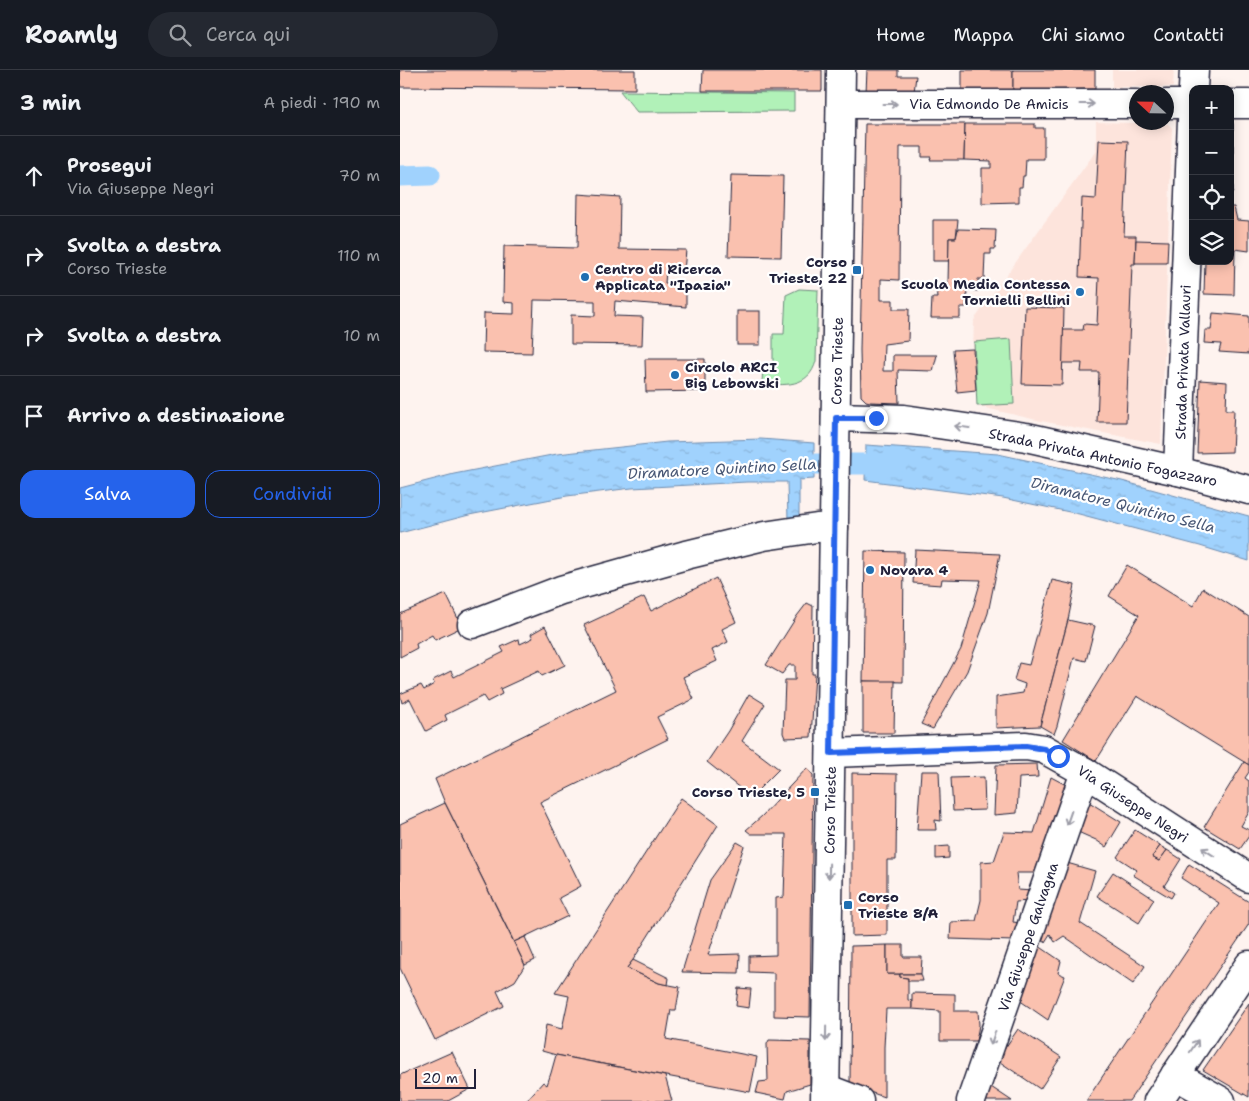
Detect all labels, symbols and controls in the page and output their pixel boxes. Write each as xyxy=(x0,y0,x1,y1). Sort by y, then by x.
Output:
search box xyxy=(148,12,498,57)
text: Roamly xyxy=(25,19,118,51)
icon: search xyxy=(166,21,194,49)
text: Cerca qui xyxy=(206,22,290,47)
text: Home xyxy=(876,23,925,47)
text: Mappa xyxy=(953,23,1013,47)
text: Chi siamo xyxy=(1041,23,1125,47)
text: Contatti xyxy=(1153,23,1224,47)
north arrow xyxy=(1129,85,1174,130)
map controls xyxy=(1189,85,1234,265)
button: + xyxy=(1189,85,1234,130)
text: 3 min xyxy=(20,89,81,117)
text: A piedi · 190 m xyxy=(263,92,380,113)
street label: Via Edmondo De Amicis xyxy=(909,95,1069,113)
one-way arrow xyxy=(882,99,898,109)
one-way arrow xyxy=(1079,99,1095,109)
button: − xyxy=(1189,130,1234,175)
text: Prosegui xyxy=(67,153,152,178)
icon: ahead xyxy=(20,162,48,190)
text: 70 m xyxy=(339,165,380,186)
button: locate xyxy=(1189,175,1234,220)
text: Via Giuseppe Negri xyxy=(67,178,214,199)
button: layers xyxy=(1189,220,1234,265)
text: Svolta a destra xyxy=(67,233,221,258)
icon: right xyxy=(20,242,48,270)
text: 110 m xyxy=(337,245,380,266)
place label: Corso Trieste, 22 xyxy=(769,253,847,287)
text: Corso Trieste xyxy=(67,258,167,279)
place label: Centro di Ricerca Applicata "Ipazia" xyxy=(595,260,731,294)
marker: Corso Trieste, 22 xyxy=(851,264,863,276)
marker: Centro di Ricerca Applicata "Ipazia" xyxy=(579,271,591,283)
place label: Scuola Media Contessa Tornielli Bellini xyxy=(901,275,1070,309)
street label: Strada Privata Vallauri xyxy=(1171,284,1195,440)
marker: Scuola Media Contessa Tornielli Bellini xyxy=(1074,286,1086,298)
street label: Corso Trieste xyxy=(827,317,847,405)
icon: right xyxy=(20,322,48,350)
text: Svolta a destra xyxy=(67,323,221,348)
text: 10 m xyxy=(343,325,380,346)
place label: Circolo ARCI Big Lebowski xyxy=(685,358,779,392)
marker: Circolo ARCI Big Lebowski xyxy=(669,369,681,381)
icon: arrive xyxy=(20,402,48,430)
text: Arrivo a destinazione xyxy=(67,403,285,428)
route end xyxy=(865,407,888,430)
one-way arrow xyxy=(955,422,971,432)
street label: Strada Privata Antonio Fogazzaro xyxy=(987,424,1219,490)
water label: Diramatore Quintino Sella xyxy=(627,454,817,484)
button: Salva xyxy=(20,470,195,518)
button: Condividi xyxy=(205,470,380,518)
water label: Diramatore Quintino Sella xyxy=(1029,472,1217,538)
place label: Novara 4 xyxy=(880,561,948,579)
marker: Novara 4 xyxy=(864,564,876,576)
route start xyxy=(1047,745,1070,768)
street label: Via Giuseppe Negri xyxy=(1074,761,1192,847)
street label: Corso Trieste xyxy=(820,766,840,854)
place label: Corso Trieste, 5 xyxy=(692,783,805,801)
marker: Corso Trieste, 5 xyxy=(809,786,821,798)
one-way arrow xyxy=(1064,810,1073,826)
one-way arrow xyxy=(1201,847,1215,857)
street label: Via Giuseppe Galvagna xyxy=(994,860,1062,1014)
one-way arrow xyxy=(824,862,834,879)
place label: Corso Trieste 8/A xyxy=(858,888,939,922)
marker: Corso Trieste 8/A xyxy=(842,899,854,911)
one-way arrow xyxy=(821,1025,831,1041)
one-way arrow xyxy=(988,1030,997,1045)
one-way arrow xyxy=(1189,1039,1200,1053)
scale bar xyxy=(415,1066,476,1089)
text: 20 m xyxy=(422,1069,458,1087)

